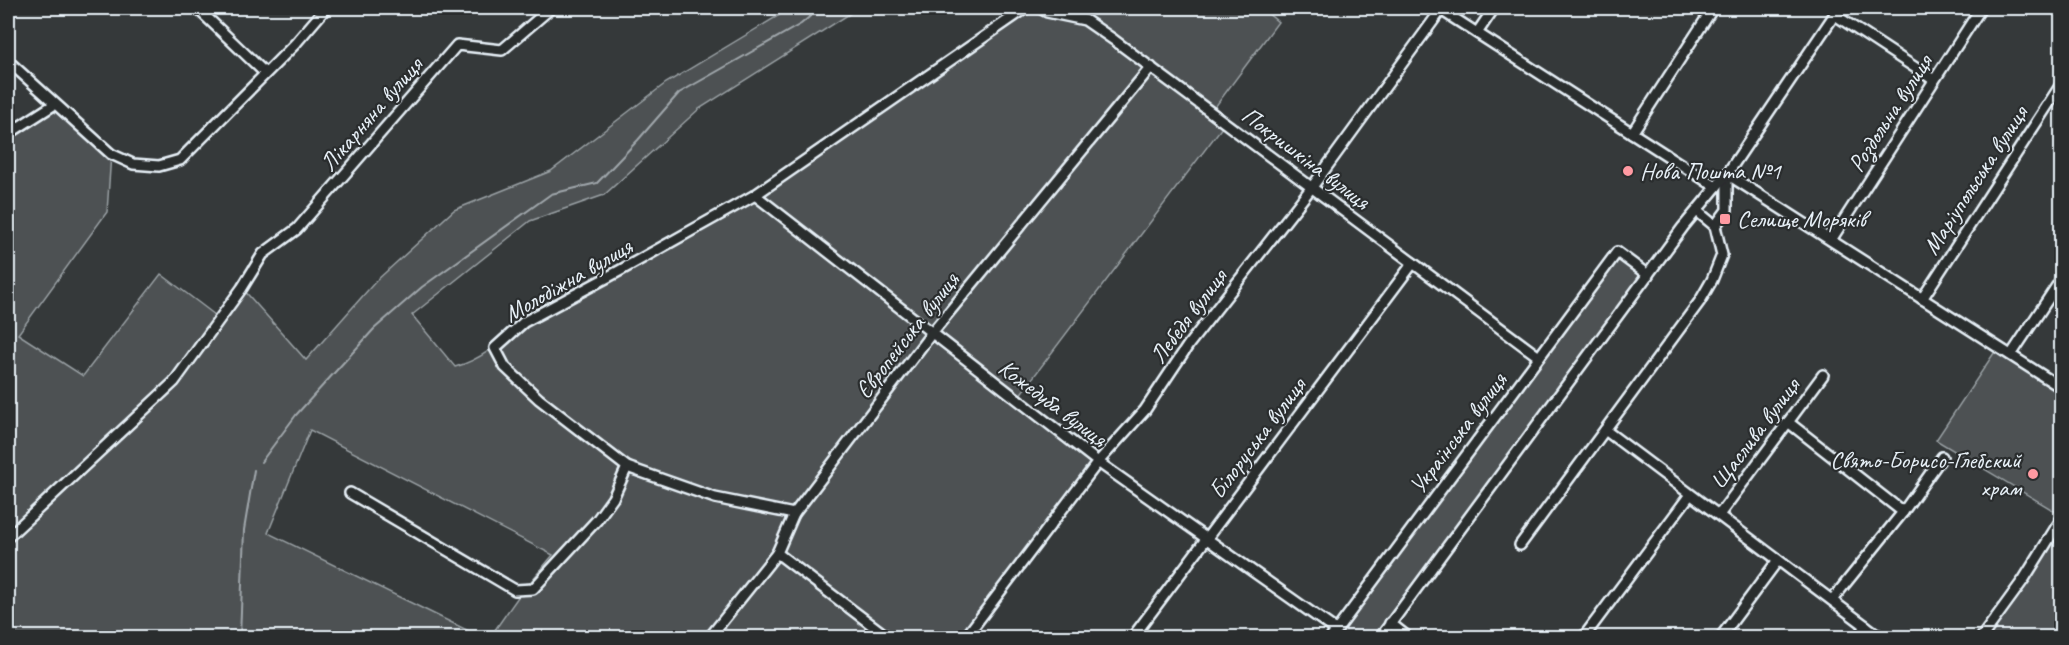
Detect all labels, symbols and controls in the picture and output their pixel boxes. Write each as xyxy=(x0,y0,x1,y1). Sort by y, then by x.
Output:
street label: Роздольна вулиця xyxy=(1841,47,1941,178)
street label: Лікарняна вулиця xyxy=(313,49,430,177)
street label: Маріупольська вулиця xyxy=(1916,98,2035,260)
street label: Покришкіна вулиця xyxy=(1236,100,1377,217)
place label: Нова Пошта №1 xyxy=(1640,156,1782,186)
marker: Нова Пошта №1 xyxy=(1621,164,1635,178)
place label: Селище Моряків xyxy=(1737,204,1872,234)
marker: Селище Моряків xyxy=(1718,212,1732,226)
street label: Молодіжна вулиця xyxy=(498,231,639,329)
street label: Лебедя вулиця xyxy=(1143,261,1234,369)
street label: Європейська вулиця xyxy=(848,265,966,404)
street label: Кожедуба вулиця xyxy=(993,352,1114,454)
street label: Українська вулиця xyxy=(1403,365,1514,500)
street label: Білоруська вулиця xyxy=(1202,370,1313,504)
street label: Щаслива вулиця xyxy=(1704,370,1807,494)
place label: Свято-Борисо-Глебский храм xyxy=(1830,445,2023,503)
marker: Свято-Борисо-Глебский храм xyxy=(2026,467,2040,481)

